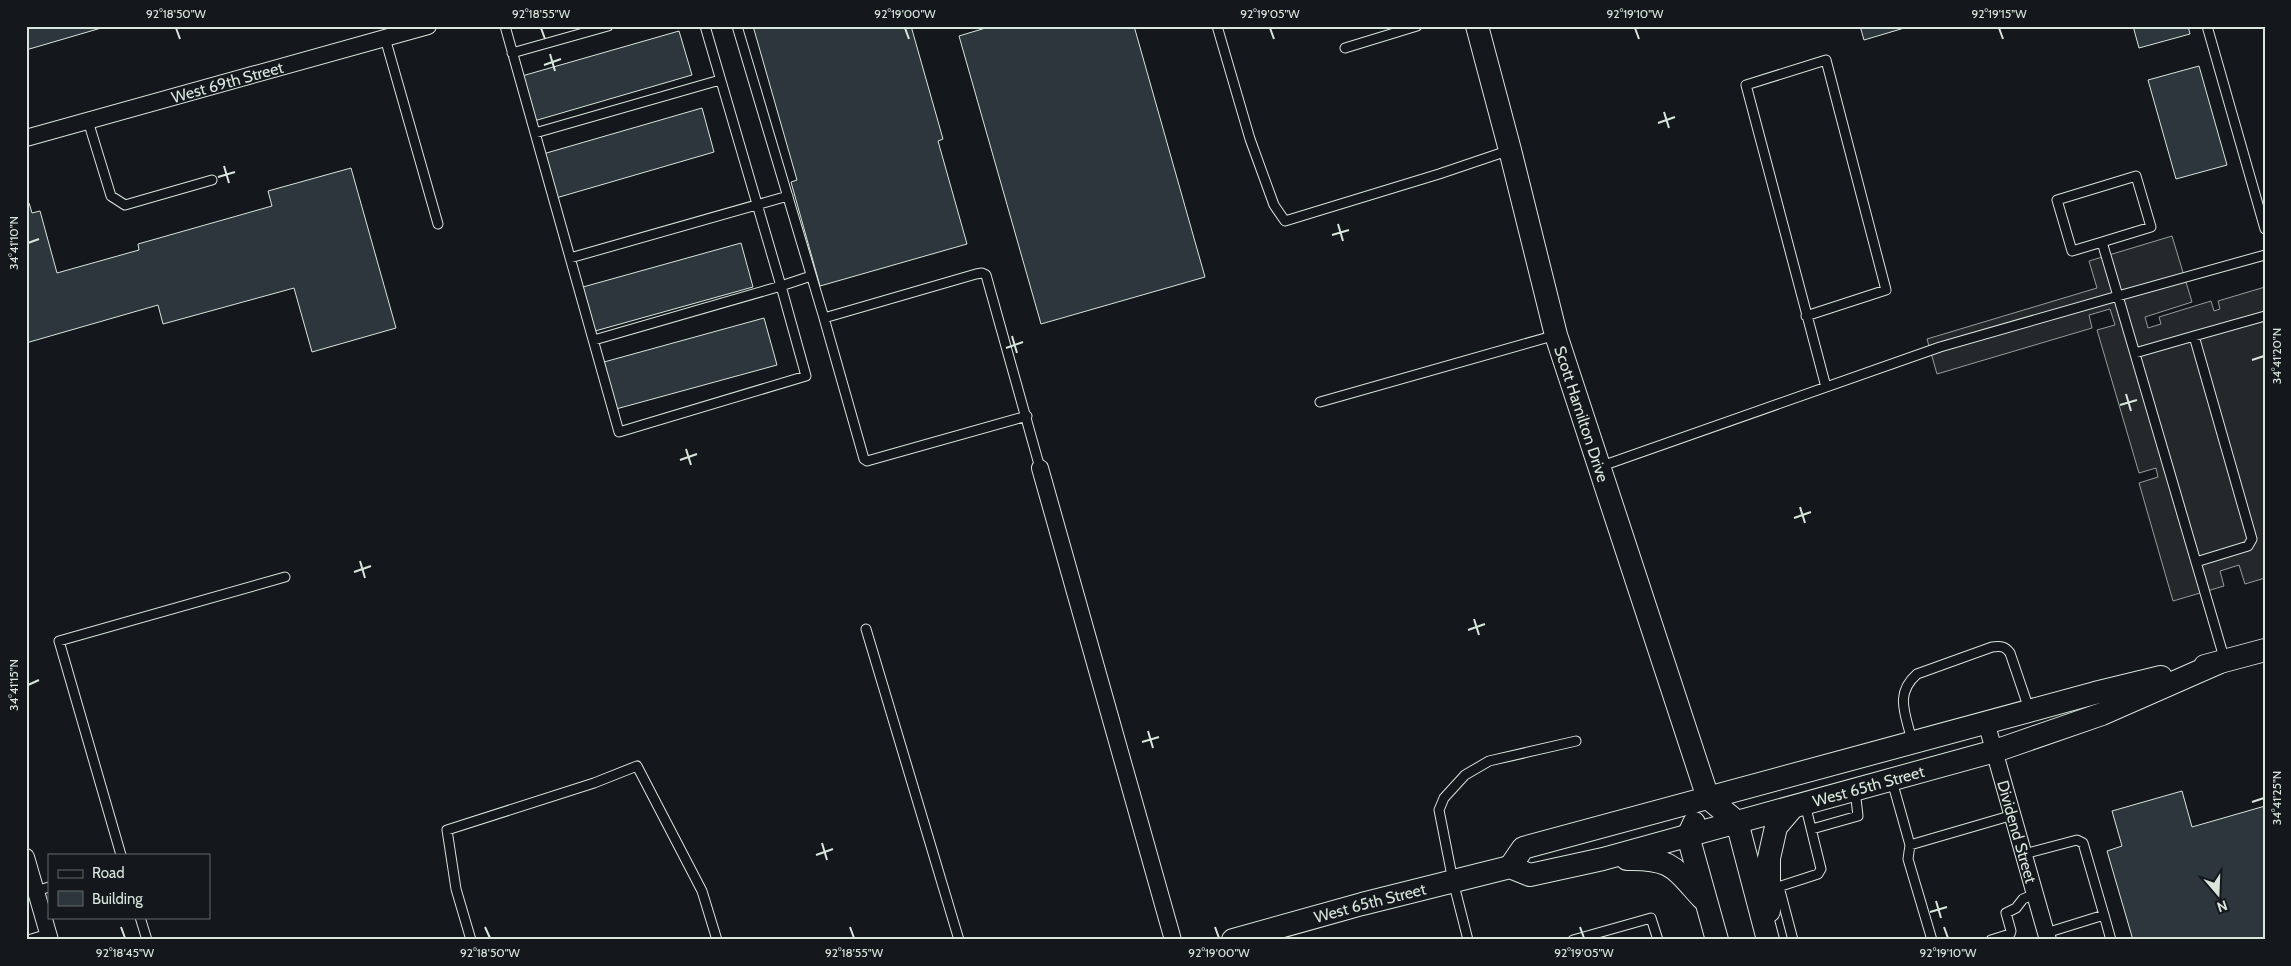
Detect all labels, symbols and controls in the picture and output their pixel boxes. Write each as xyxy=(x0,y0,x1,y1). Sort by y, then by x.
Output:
text: 92°18'50"W xyxy=(146,6,207,21)
text: 92°18'55"W xyxy=(512,6,571,21)
text: 92°19'00"W xyxy=(874,6,936,21)
text: 92°19'05"W xyxy=(1240,6,1300,21)
text: 92°19'10"W xyxy=(1607,6,1664,21)
text: 92°19'15"W xyxy=(1971,6,2027,21)
street label: West 69th Street xyxy=(169,58,286,107)
text: 34°41'10"N xyxy=(6,216,21,270)
text: 34°41'20"N xyxy=(2269,328,2284,384)
street label: Scott Hamilton Drive xyxy=(1550,344,1613,485)
text: 34°41'15"N xyxy=(6,659,21,711)
street label: West 65th Street xyxy=(1811,762,1927,811)
text: 34°41'25"N xyxy=(2269,771,2284,825)
street label: Dividend Street xyxy=(1993,778,2040,886)
legend xyxy=(48,854,210,918)
text: Road xyxy=(92,864,125,882)
north arrow xyxy=(2194,868,2244,918)
street label: West 65th Street xyxy=(1312,879,1429,927)
text: Building xyxy=(92,890,143,908)
text: N xyxy=(2215,896,2230,916)
text: 92°18'45"W xyxy=(96,945,155,960)
text: 92°18'50"W xyxy=(460,945,521,960)
text: 92°18'55"W xyxy=(825,945,884,960)
text: 92°19'00"W xyxy=(1188,945,1250,960)
text: 92°19'05"W xyxy=(1554,945,1614,960)
text: 92°19'10"W xyxy=(1920,945,1977,960)

